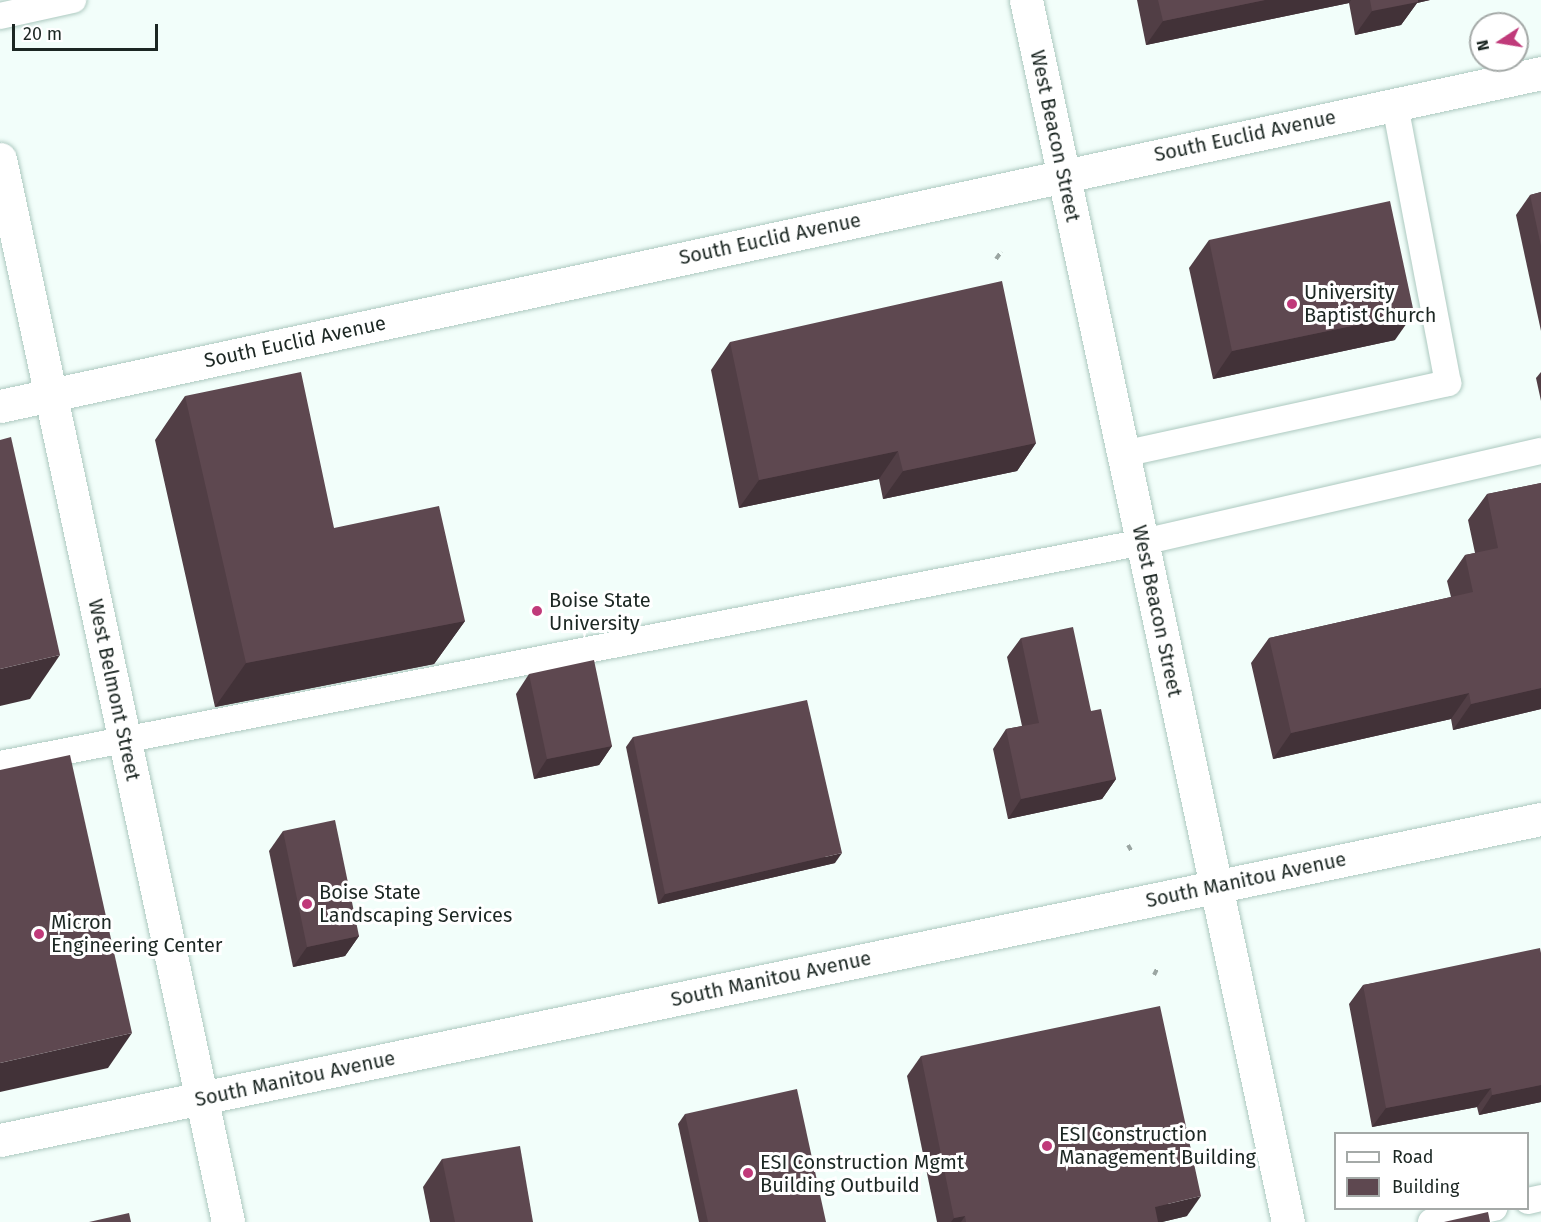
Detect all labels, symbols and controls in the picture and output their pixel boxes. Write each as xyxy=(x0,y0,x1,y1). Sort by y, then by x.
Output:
scale bar xyxy=(15,12,160,50)
north arrow xyxy=(1469,12,1529,72)
text: 20 m xyxy=(23,23,62,45)
text: N xyxy=(1472,38,1493,53)
street label: West Beacon Street xyxy=(1025,48,1085,224)
street label: South Euclid Avenue xyxy=(1152,105,1338,167)
street label: South Euclid Avenue xyxy=(677,208,863,270)
place label: University Baptist Church xyxy=(1304,280,1436,327)
marker: University Baptist Church xyxy=(1285,297,1299,311)
street label: South Euclid Avenue xyxy=(202,311,388,373)
street label: West Beacon Street xyxy=(1127,523,1187,699)
place label: Boise State University xyxy=(549,588,651,635)
street label: West Belmont Street xyxy=(83,597,145,783)
marker: Boise State University xyxy=(530,604,544,618)
street label: South Manitou Avenue xyxy=(1144,847,1348,913)
place label: Boise State Landscaping Services xyxy=(319,880,512,927)
marker: Boise State Landscaping Services xyxy=(300,897,314,911)
place label: Micron Engineering Center xyxy=(51,910,223,957)
marker: Micron Engineering Center xyxy=(32,927,46,941)
street label: South Manitou Avenue xyxy=(669,946,873,1012)
street label: South Manitou Avenue xyxy=(193,1046,397,1112)
place label: ESI Construction Management Building xyxy=(1059,1122,1256,1169)
legend xyxy=(1334,1132,1529,1210)
marker: ESI Construction Management Building xyxy=(1040,1139,1054,1153)
text: Road xyxy=(1392,1146,1434,1168)
place label: ESI Construction Mgmt Building Outbuild xyxy=(760,1150,964,1197)
marker: ESI Construction Mgmt Building Outbuild xyxy=(741,1166,755,1180)
text: Building xyxy=(1392,1176,1459,1198)

